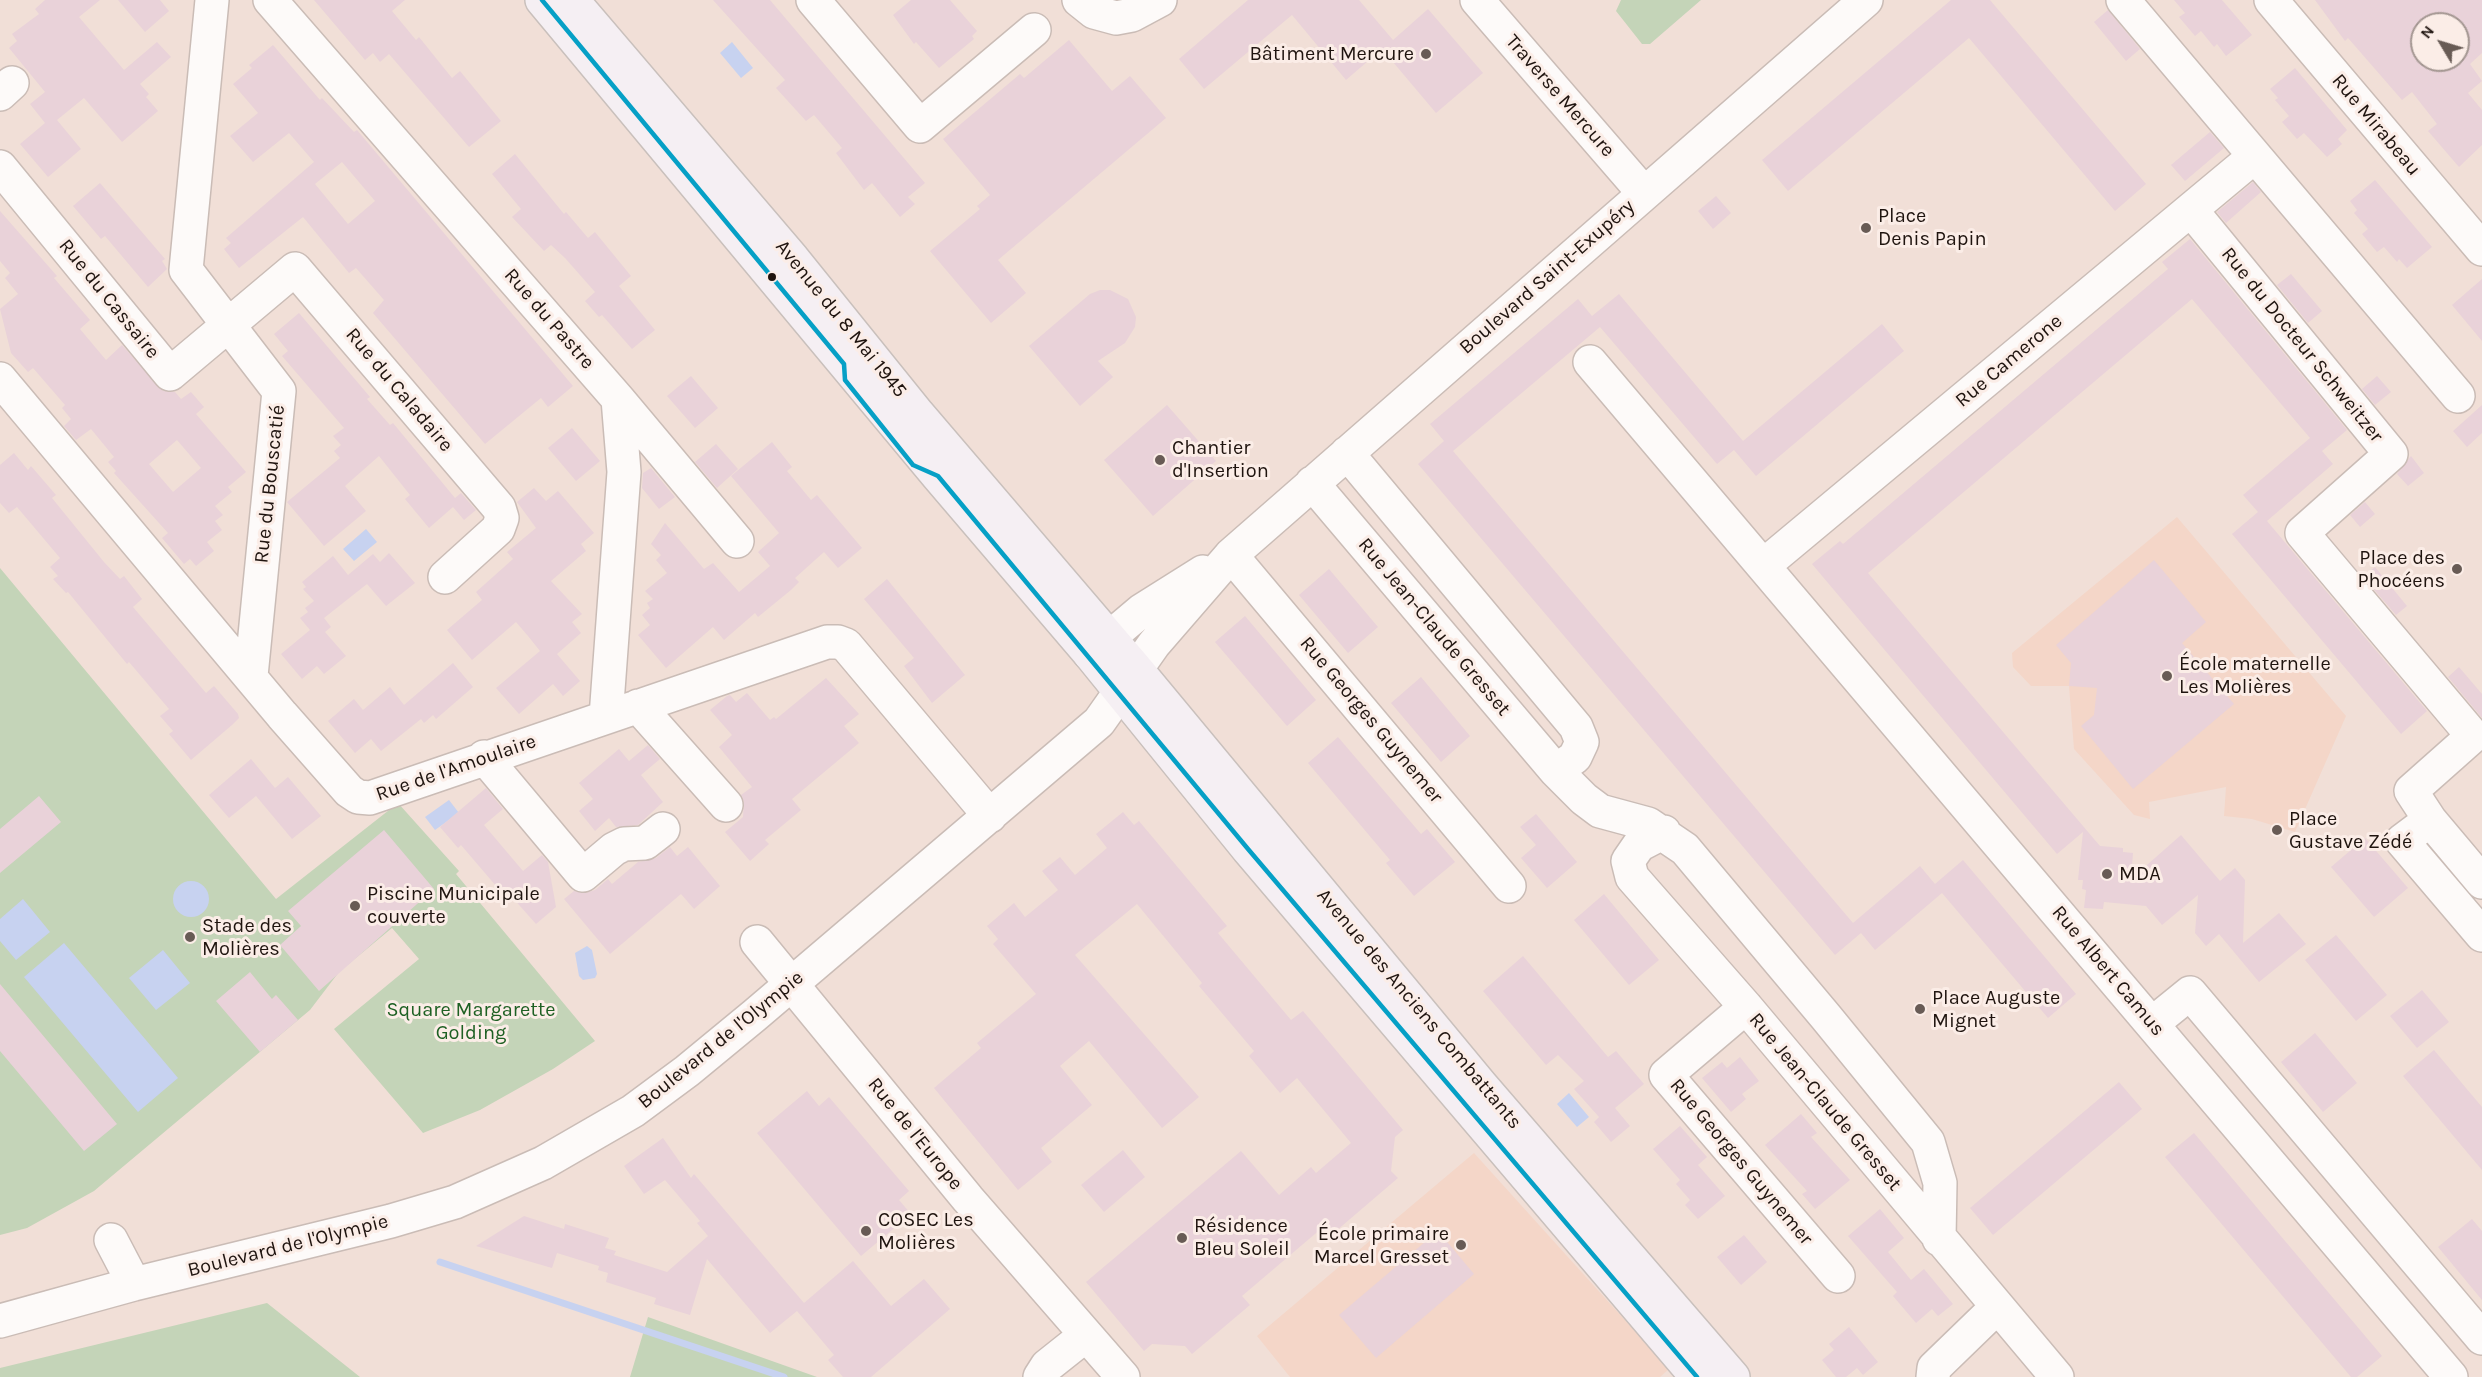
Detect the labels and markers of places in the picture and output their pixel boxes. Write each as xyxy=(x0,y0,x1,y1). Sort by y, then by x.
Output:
place label: Bâtiment Mercure xyxy=(1249,42,1414,66)
marker: Bâtiment Mercure xyxy=(1419,47,1433,61)
place label: Place Denis Papin xyxy=(1878,204,1987,251)
marker: Place Denis Papin xyxy=(1859,221,1873,235)
unlabelled marker xyxy=(766,271,778,283)
place label: Chantier d'Insertion xyxy=(1172,436,1269,483)
marker: Chantier d'Insertion xyxy=(1153,453,1167,467)
place label: Place des Phocéens xyxy=(2357,546,2445,593)
marker: Place des Phocéens xyxy=(2450,562,2464,576)
place label: École maternelle Les Molières xyxy=(2179,652,2331,699)
marker: École maternelle Les Molières xyxy=(2160,669,2174,683)
place label: Place Gustave Zédé xyxy=(2289,807,2412,854)
marker: Place Gustave Zédé xyxy=(2270,823,2284,837)
place label: MDA xyxy=(2119,862,2161,886)
marker: MDA xyxy=(2100,867,2114,881)
place label: Piscine Municipale couverte xyxy=(367,882,540,929)
marker: Piscine Municipale couverte xyxy=(348,899,362,913)
place label: Stade des Molières xyxy=(202,914,292,961)
marker: Stade des Molières xyxy=(183,930,197,944)
place label: Place Auguste Mignet xyxy=(1932,986,2060,1033)
marker: Place Auguste Mignet xyxy=(1913,1002,1927,1016)
place label: COSEC Les Molières xyxy=(878,1208,974,1255)
place label: Résidence Bleu Soleil xyxy=(1194,1214,1290,1261)
place label: École primaire Marcel Gresset xyxy=(1314,1222,1449,1269)
marker: COSEC Les Molières xyxy=(859,1224,873,1238)
marker: Résidence Bleu Soleil xyxy=(1175,1231,1189,1245)
marker: École primaire Marcel Gresset xyxy=(1454,1238,1468,1252)

